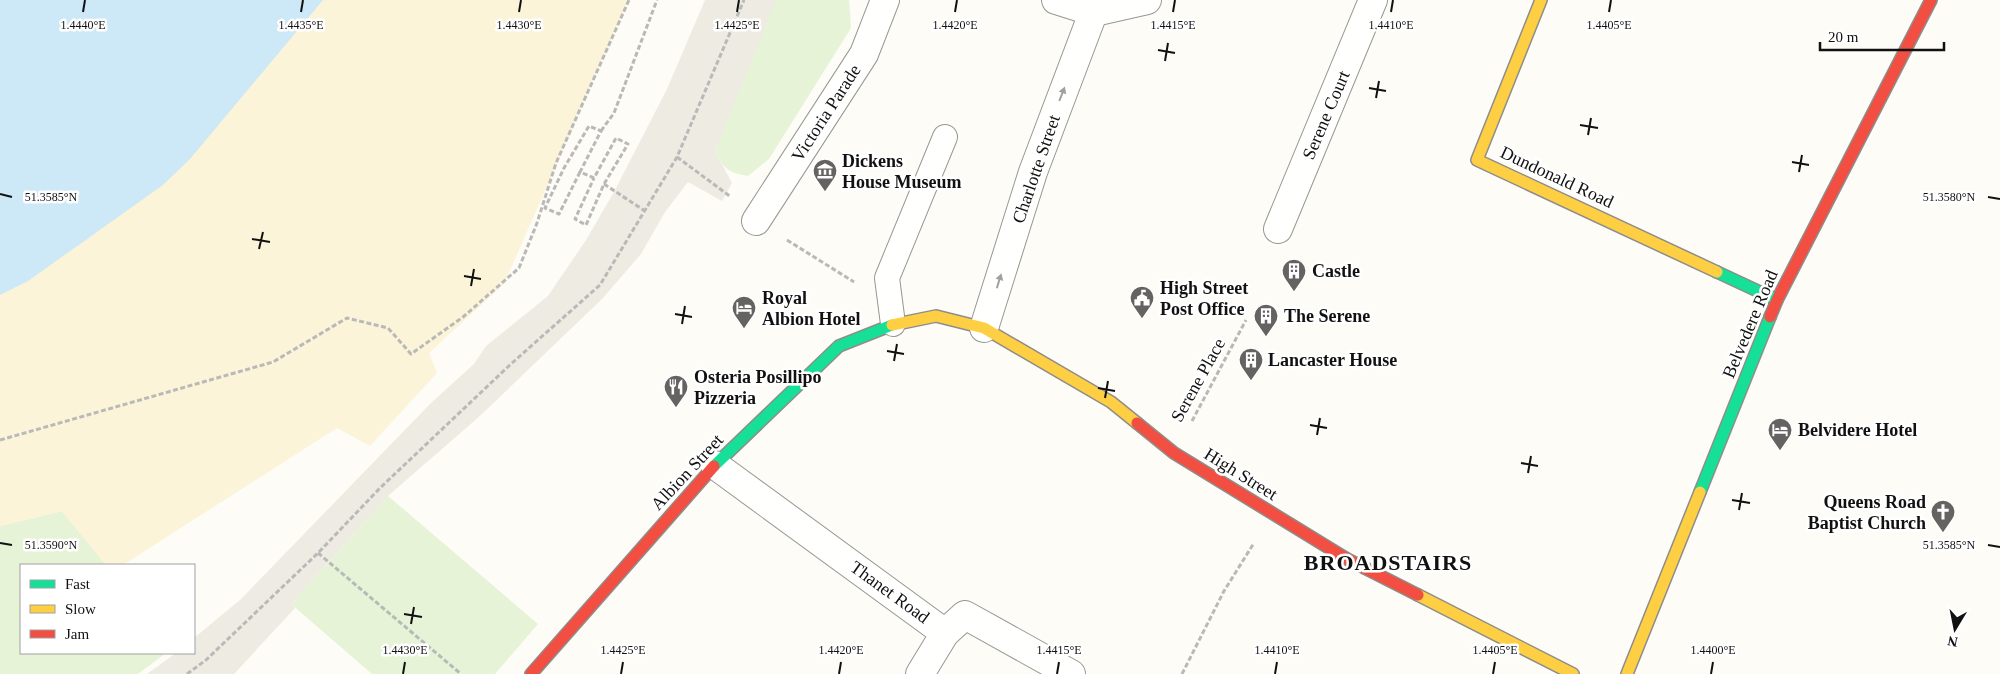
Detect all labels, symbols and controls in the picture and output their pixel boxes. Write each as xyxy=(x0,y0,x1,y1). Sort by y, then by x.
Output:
text: 1.4440°E xyxy=(60,18,106,32)
text: 1.4435°E xyxy=(278,18,324,32)
text: 1.4430°E xyxy=(496,18,542,32)
text: 1.4425°E xyxy=(714,18,760,32)
text: 1.4420°E xyxy=(932,18,978,32)
text: 1.4415°E xyxy=(1150,18,1196,32)
text: 1.4410°E xyxy=(1368,18,1414,32)
text: 1.4405°E xyxy=(1586,18,1632,32)
scale bar xyxy=(1820,20,1944,52)
text: 20 m xyxy=(1828,29,1859,45)
street label: Victoria Parade xyxy=(787,61,865,165)
street label: Serene Court xyxy=(1298,68,1354,162)
one-way arrow xyxy=(1059,87,1067,101)
street label: Charlotte Street xyxy=(1008,112,1064,226)
street label: Dundonald Road xyxy=(1497,142,1617,212)
place label: Dickens House Museum xyxy=(842,151,962,192)
museum icon: Dickens House Museum xyxy=(812,158,838,192)
text: 51.3585°N xyxy=(25,190,78,204)
text: 51.3580°N xyxy=(1923,190,1976,204)
building icon: Castle xyxy=(1281,258,1307,292)
place label: Castle xyxy=(1312,261,1360,281)
street label: Belvedere Road xyxy=(1718,267,1782,381)
one-way arrow xyxy=(995,273,1003,288)
place label: High Street Post Office xyxy=(1160,278,1248,319)
public building icon: High Street Post Office xyxy=(1129,285,1155,319)
place label: Royal Albion Hotel xyxy=(762,288,861,329)
hotel icon: Royal Albion Hotel xyxy=(731,295,757,329)
building icon: The Serene xyxy=(1253,303,1279,337)
place label: The Serene xyxy=(1284,306,1370,326)
street label: Serene Place xyxy=(1167,335,1229,425)
building icon: Lancaster House xyxy=(1238,347,1264,381)
place label: Lancaster House xyxy=(1268,350,1397,370)
place label: Osteria Posillipo Pizzeria xyxy=(694,367,822,408)
restaurant icon: Osteria Posillipo Pizzeria xyxy=(663,374,689,408)
hotel icon: Belvidere Hotel xyxy=(1767,417,1793,451)
place label: Belvidere Hotel xyxy=(1798,420,1917,440)
street label: Albion Street xyxy=(647,430,727,514)
street label: High Street xyxy=(1201,444,1281,504)
place label: Queens Road Baptist Church xyxy=(1808,492,1926,533)
church icon: Queens Road Baptist Church xyxy=(1930,499,1956,533)
text: 51.3590°N xyxy=(25,538,78,552)
text: 51.3585°N xyxy=(1923,538,1976,552)
district label: BROADSTAIRS xyxy=(1304,550,1472,575)
street label: Thanet Road xyxy=(847,557,933,627)
legend xyxy=(20,564,195,654)
text: Fast xyxy=(65,576,91,592)
text: Slow xyxy=(65,601,96,617)
north arrow xyxy=(1930,604,1980,654)
text: Jam xyxy=(65,626,89,642)
text: N xyxy=(1947,633,1959,650)
text: 1.4430°E xyxy=(382,643,428,657)
text: 1.4425°E xyxy=(600,643,646,657)
text: 1.4420°E xyxy=(818,643,864,657)
text: 1.4415°E xyxy=(1036,643,1082,657)
text: 1.4410°E xyxy=(1254,643,1300,657)
text: 1.4405°E xyxy=(1472,643,1518,657)
text: 1.4400°E xyxy=(1690,643,1736,657)

